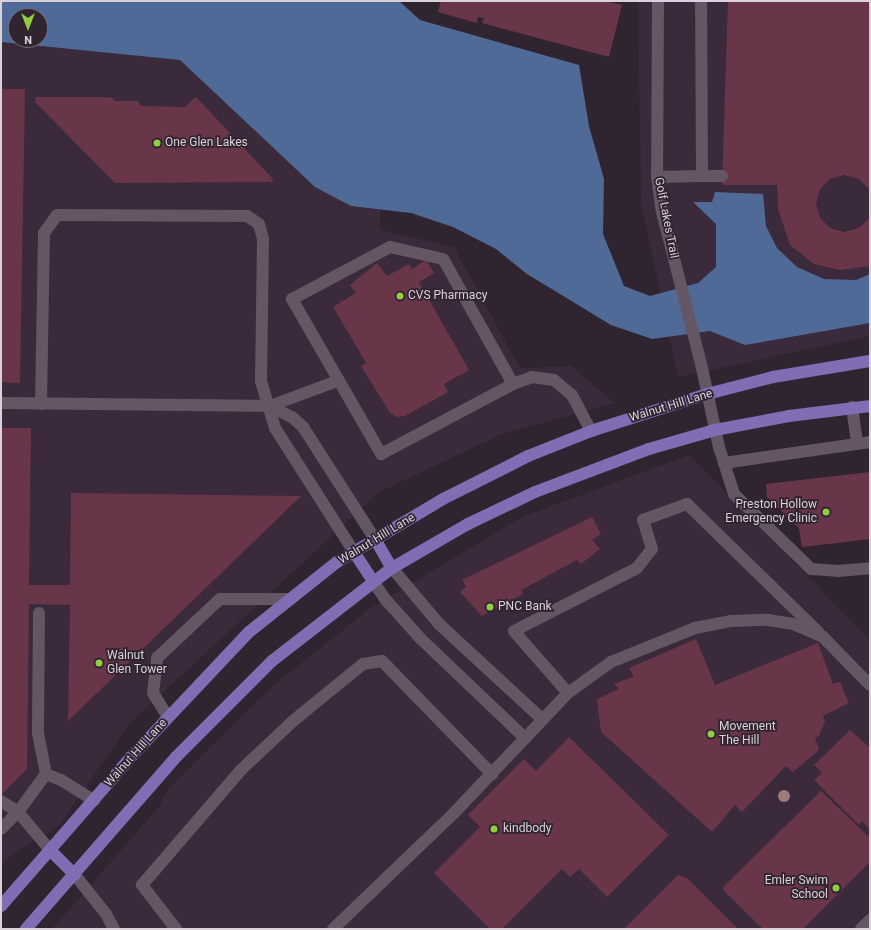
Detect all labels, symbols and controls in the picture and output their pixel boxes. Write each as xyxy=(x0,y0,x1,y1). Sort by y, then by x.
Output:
north arrow xyxy=(8,8,48,48)
text: N xyxy=(24,33,32,46)
place label: One Glen Lakes xyxy=(165,136,248,150)
marker: One Glen Lakes xyxy=(152,138,162,148)
street label: Golf Lakes Trail xyxy=(651,176,681,260)
place label: CVS Pharmacy xyxy=(408,289,487,303)
marker: CVS Pharmacy xyxy=(395,291,405,301)
street label: Walnut Hill Lane xyxy=(628,386,714,426)
place label: Preston Hollow Emergency Clinic xyxy=(725,498,817,526)
marker: Preston Hollow Emergency Clinic xyxy=(820,506,832,518)
street label: Walnut Hill Lane xyxy=(336,511,418,567)
place label: PNC Bank xyxy=(498,600,552,614)
marker: PNC Bank xyxy=(485,602,495,612)
place label: Walnut Glen Tower xyxy=(107,649,167,677)
marker: Walnut Glen Tower xyxy=(94,658,104,668)
street label: Walnut Hill Lane xyxy=(102,716,170,790)
place label: Movement The Hill xyxy=(719,720,776,748)
marker: Movement The Hill xyxy=(706,729,716,739)
place label: kindbody xyxy=(503,822,551,836)
marker: kindbody xyxy=(488,823,500,835)
place label: Emler Swim School xyxy=(765,874,828,902)
marker: Emler Swim School xyxy=(831,883,841,893)

